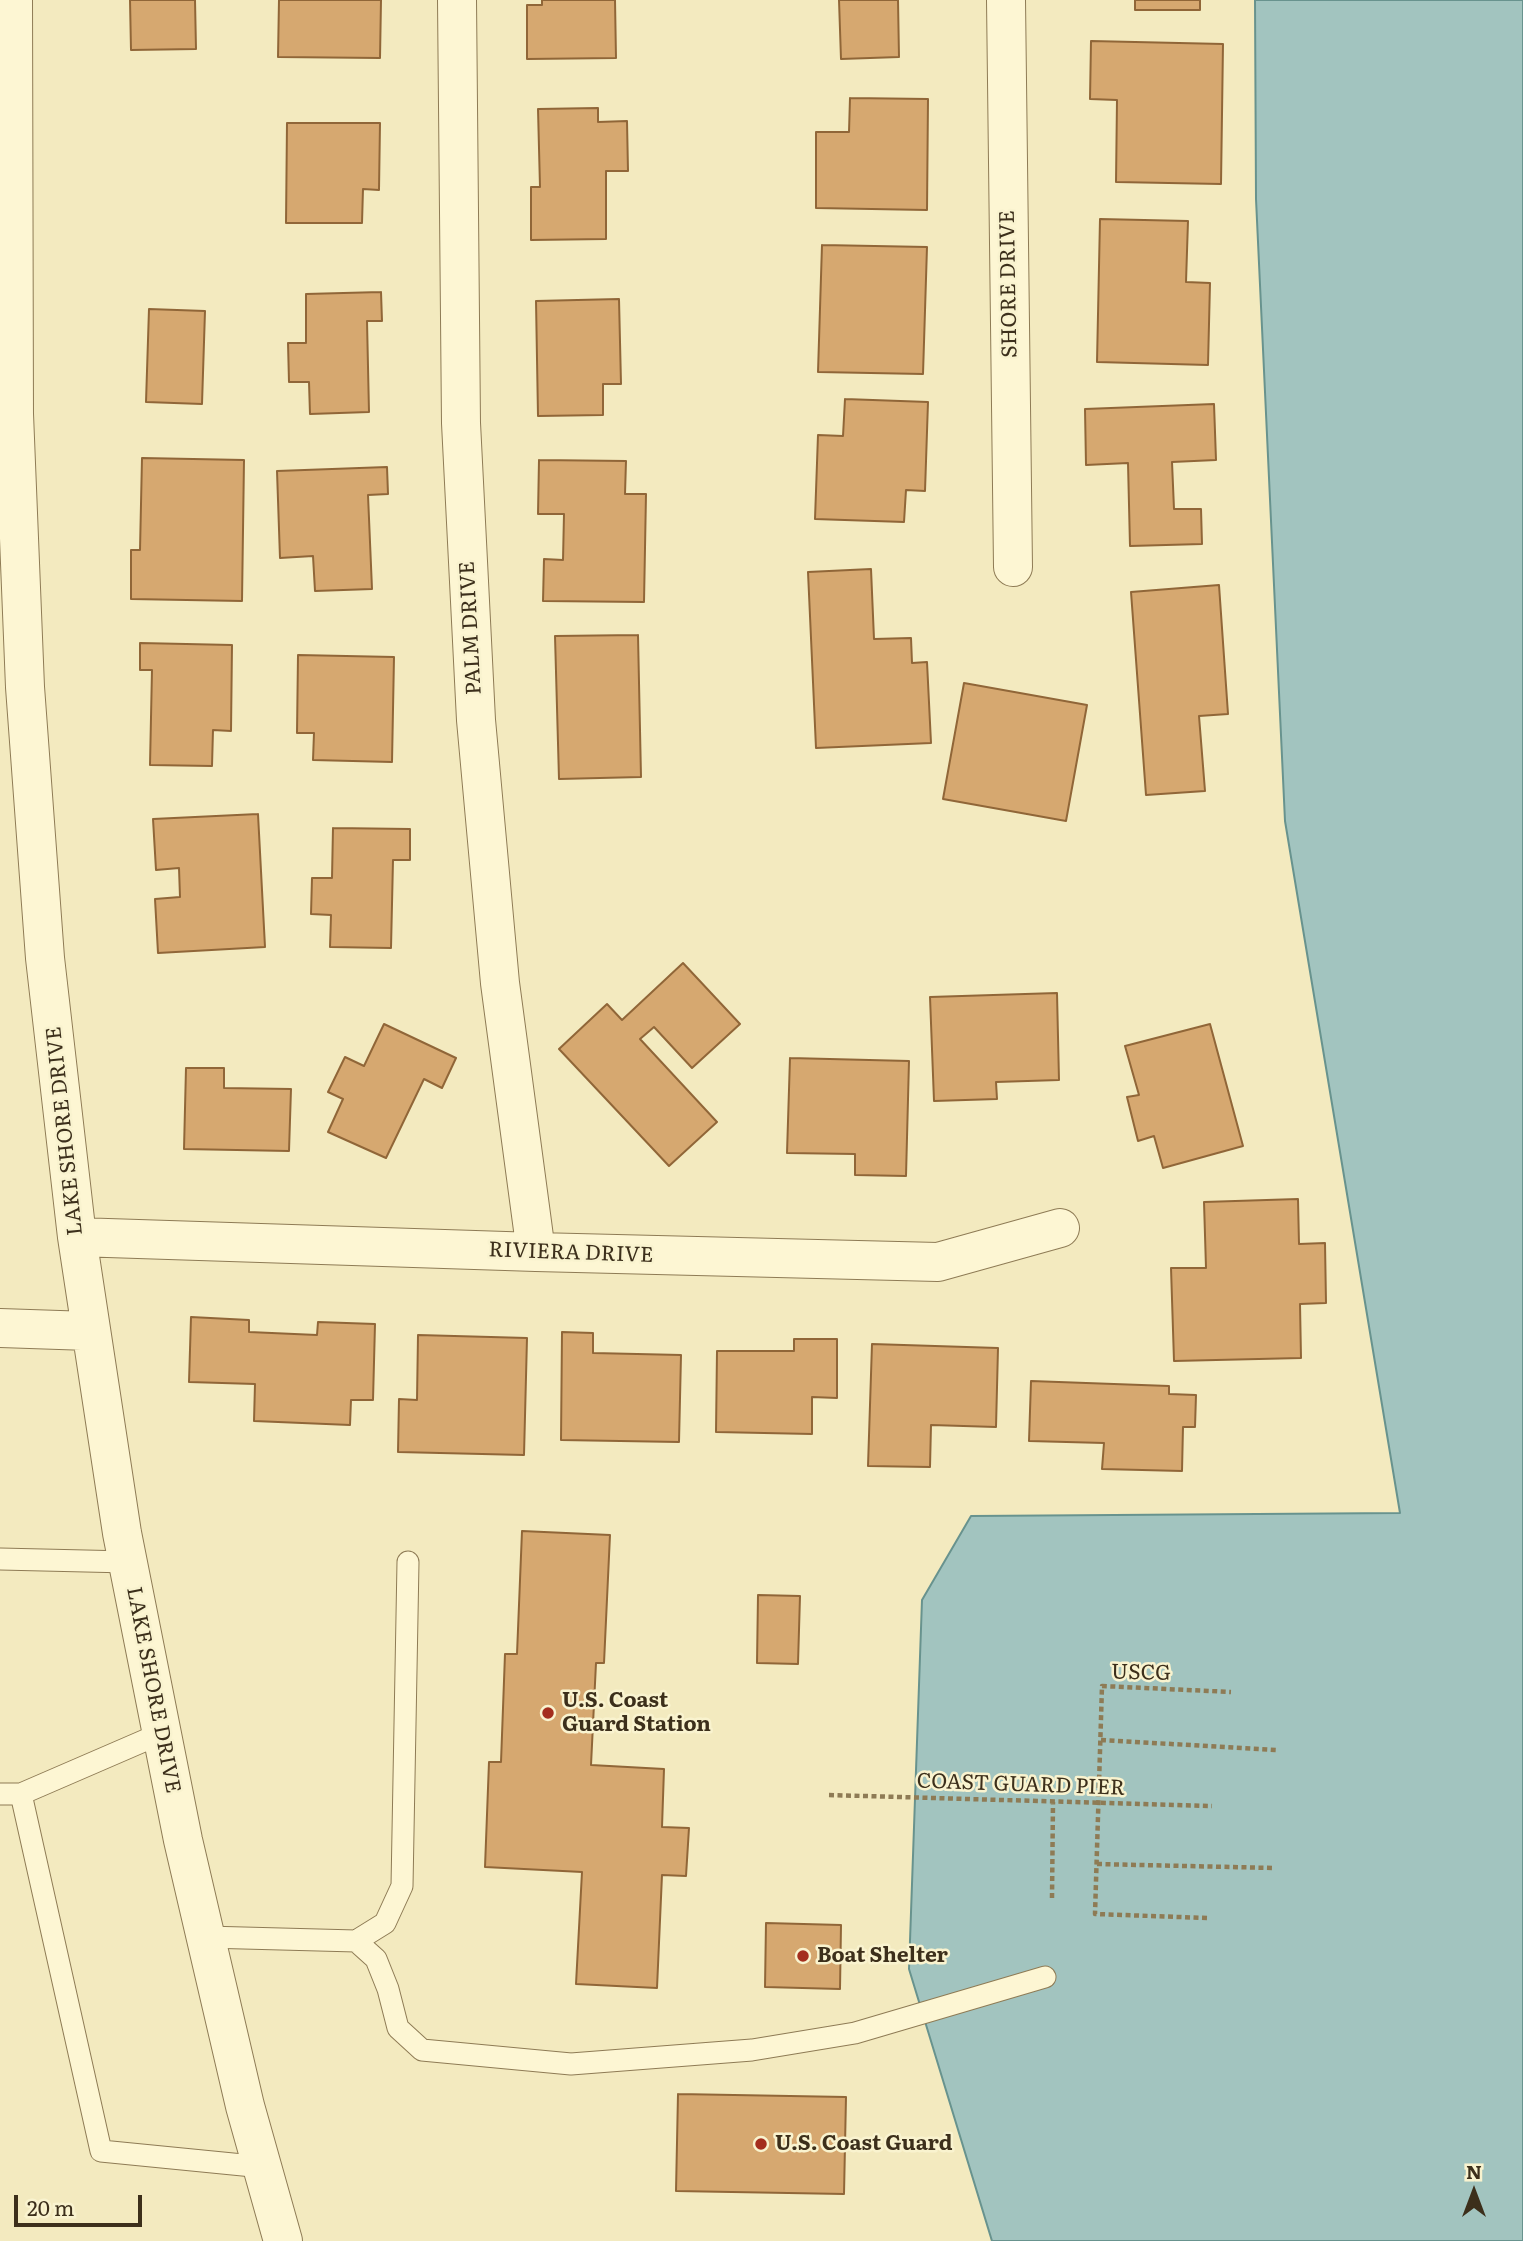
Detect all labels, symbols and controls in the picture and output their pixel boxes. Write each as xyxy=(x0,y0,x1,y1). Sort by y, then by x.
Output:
street label: SHORE DRIVE xyxy=(995,210,1023,358)
street label: PALM DRIVE xyxy=(455,560,487,696)
street label: LAKE SHORE DRIVE xyxy=(41,1025,89,1237)
street label: RIVIERA DRIVE xyxy=(488,1238,654,1268)
street label: LAKE SHORE DRIVE xyxy=(121,1585,185,1795)
street label: USCG xyxy=(1111,1660,1171,1686)
place label: U.S. Coast Guard Station xyxy=(562,1688,711,1738)
marker: U.S. Coast Guard Station xyxy=(540,1705,556,1721)
street label: COAST GUARD PIER xyxy=(916,1769,1126,1801)
place label: Boat Shelter xyxy=(817,1943,948,1969)
marker: Boat Shelter xyxy=(795,1948,811,1964)
place label: U.S. Coast Guard xyxy=(775,2131,952,2157)
marker: U.S. Coast Guard xyxy=(753,2136,769,2152)
north arrow xyxy=(1439,2157,1509,2227)
text: N xyxy=(1466,2157,1482,2185)
scale bar xyxy=(18,2182,145,2226)
text: 20 m xyxy=(27,2191,74,2222)

